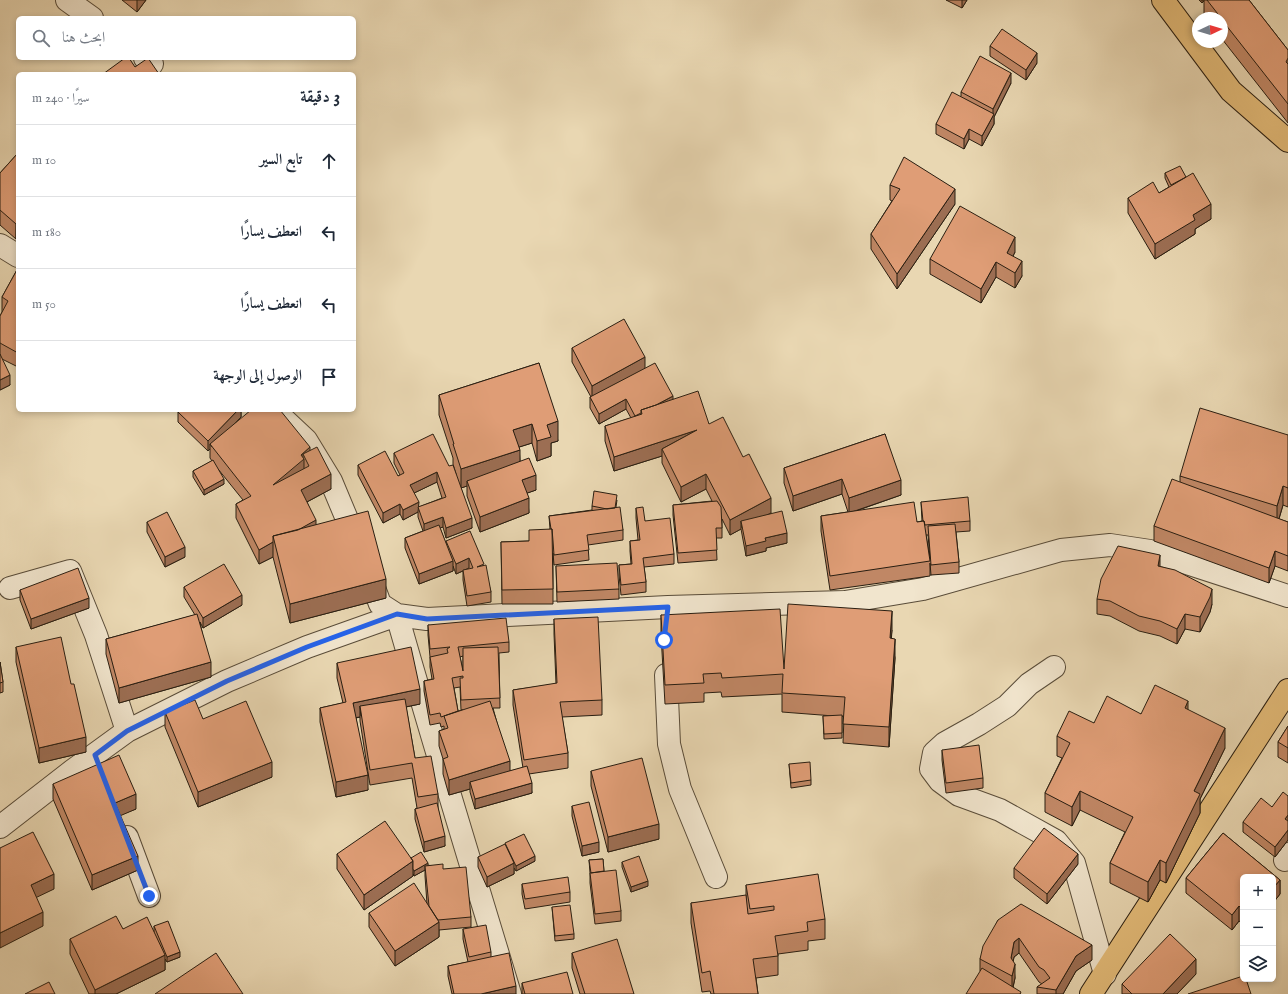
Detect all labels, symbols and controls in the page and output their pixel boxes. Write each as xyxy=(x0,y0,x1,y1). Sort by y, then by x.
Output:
north arrow xyxy=(1192,12,1228,48)
search box xyxy=(16,16,356,60)
icon: search xyxy=(30,27,52,49)
text: ابحث هنا xyxy=(62,28,105,47)
text: 3 دقيقة xyxy=(300,87,340,108)
text: سيرًا · 240 m xyxy=(32,90,90,107)
text: تابع السير xyxy=(260,150,302,169)
icon: ahead xyxy=(318,150,340,172)
text: 10 m xyxy=(32,152,56,169)
text: انعطف يسارًا xyxy=(240,222,302,241)
icon: left xyxy=(318,222,340,244)
text: 180 m xyxy=(32,224,61,241)
text: انعطف يسارًا xyxy=(240,294,302,313)
icon: left xyxy=(318,294,340,316)
text: 50 m xyxy=(32,296,56,313)
text: الوصول إلى الوجهة xyxy=(213,366,302,385)
icon: arrive xyxy=(318,366,340,388)
route start xyxy=(655,631,673,649)
map controls xyxy=(1240,874,1276,982)
button: + xyxy=(1240,874,1276,910)
route end xyxy=(140,887,158,905)
button: − xyxy=(1240,910,1276,946)
button: layers xyxy=(1240,946,1276,982)

